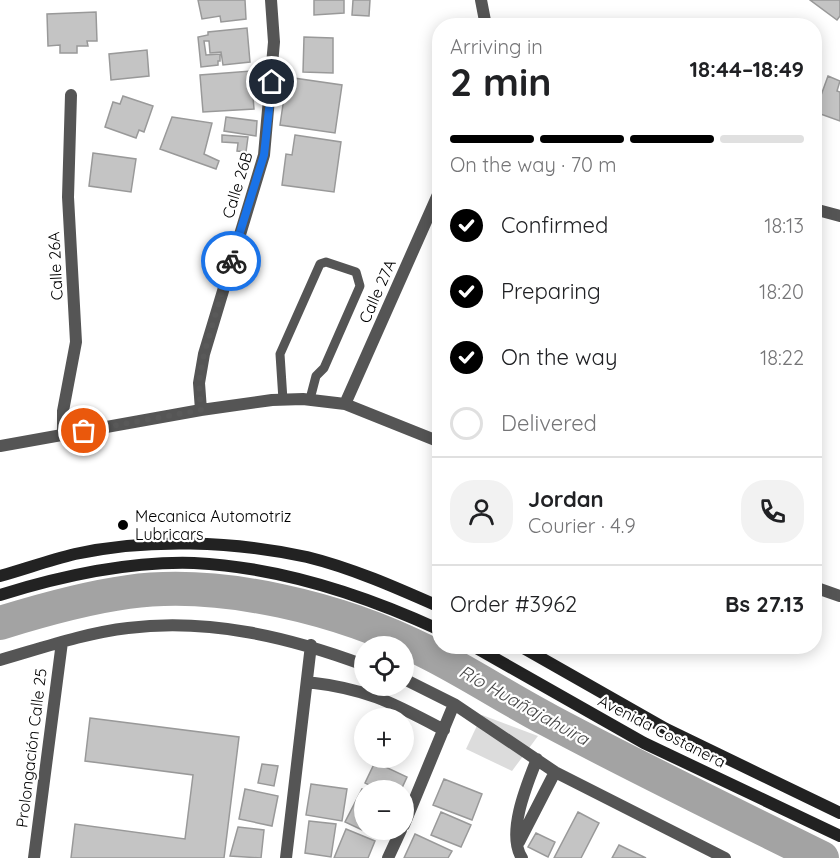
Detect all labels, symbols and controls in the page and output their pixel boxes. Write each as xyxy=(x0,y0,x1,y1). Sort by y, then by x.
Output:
text: Arriving in xyxy=(450,34,543,59)
text: 18:44–18:49 xyxy=(689,55,804,83)
pin xyxy=(246,56,297,107)
text: 2 min xyxy=(450,57,552,106)
icon: home xyxy=(255,65,288,98)
street label: Calle 26B xyxy=(217,149,257,221)
text: On the way · 70 m xyxy=(450,152,617,177)
icon: check xyxy=(450,209,483,242)
text: Confirmed xyxy=(501,211,608,239)
text: 18:13 xyxy=(764,213,804,238)
street label: Calle 26A xyxy=(43,231,67,301)
courier xyxy=(201,231,261,291)
icon: bike xyxy=(215,245,248,278)
street label: Calle 27A xyxy=(354,256,400,326)
icon: check xyxy=(450,275,483,308)
text: Preparing xyxy=(501,277,601,305)
text: 18:20 xyxy=(759,279,804,304)
icon: check xyxy=(450,341,483,374)
text: On the way xyxy=(501,343,617,371)
text: 18:22 xyxy=(760,345,804,370)
pin xyxy=(58,405,109,456)
text: Delivered xyxy=(501,409,597,437)
icon: bag xyxy=(67,414,100,447)
button: person xyxy=(450,480,513,543)
button: phone xyxy=(741,480,804,543)
text: Jordan xyxy=(528,485,604,513)
place label: Mecanica Automotriz Lubricars xyxy=(135,506,292,544)
text: Courier · 4.9 xyxy=(528,513,636,538)
marker: Mecanica Automotriz Lubricars xyxy=(116,518,130,532)
text: Order #3962 xyxy=(450,590,577,618)
text: Bs 27.13 xyxy=(725,590,804,618)
map controls xyxy=(354,636,414,840)
button: locate xyxy=(354,636,414,696)
water label: Río Huañajahuira xyxy=(455,660,594,751)
street label: Prolongación Calle 25 xyxy=(11,667,51,829)
street label: Avenida Costanera xyxy=(595,690,729,772)
button: + xyxy=(354,708,414,768)
button: − xyxy=(354,780,414,840)

